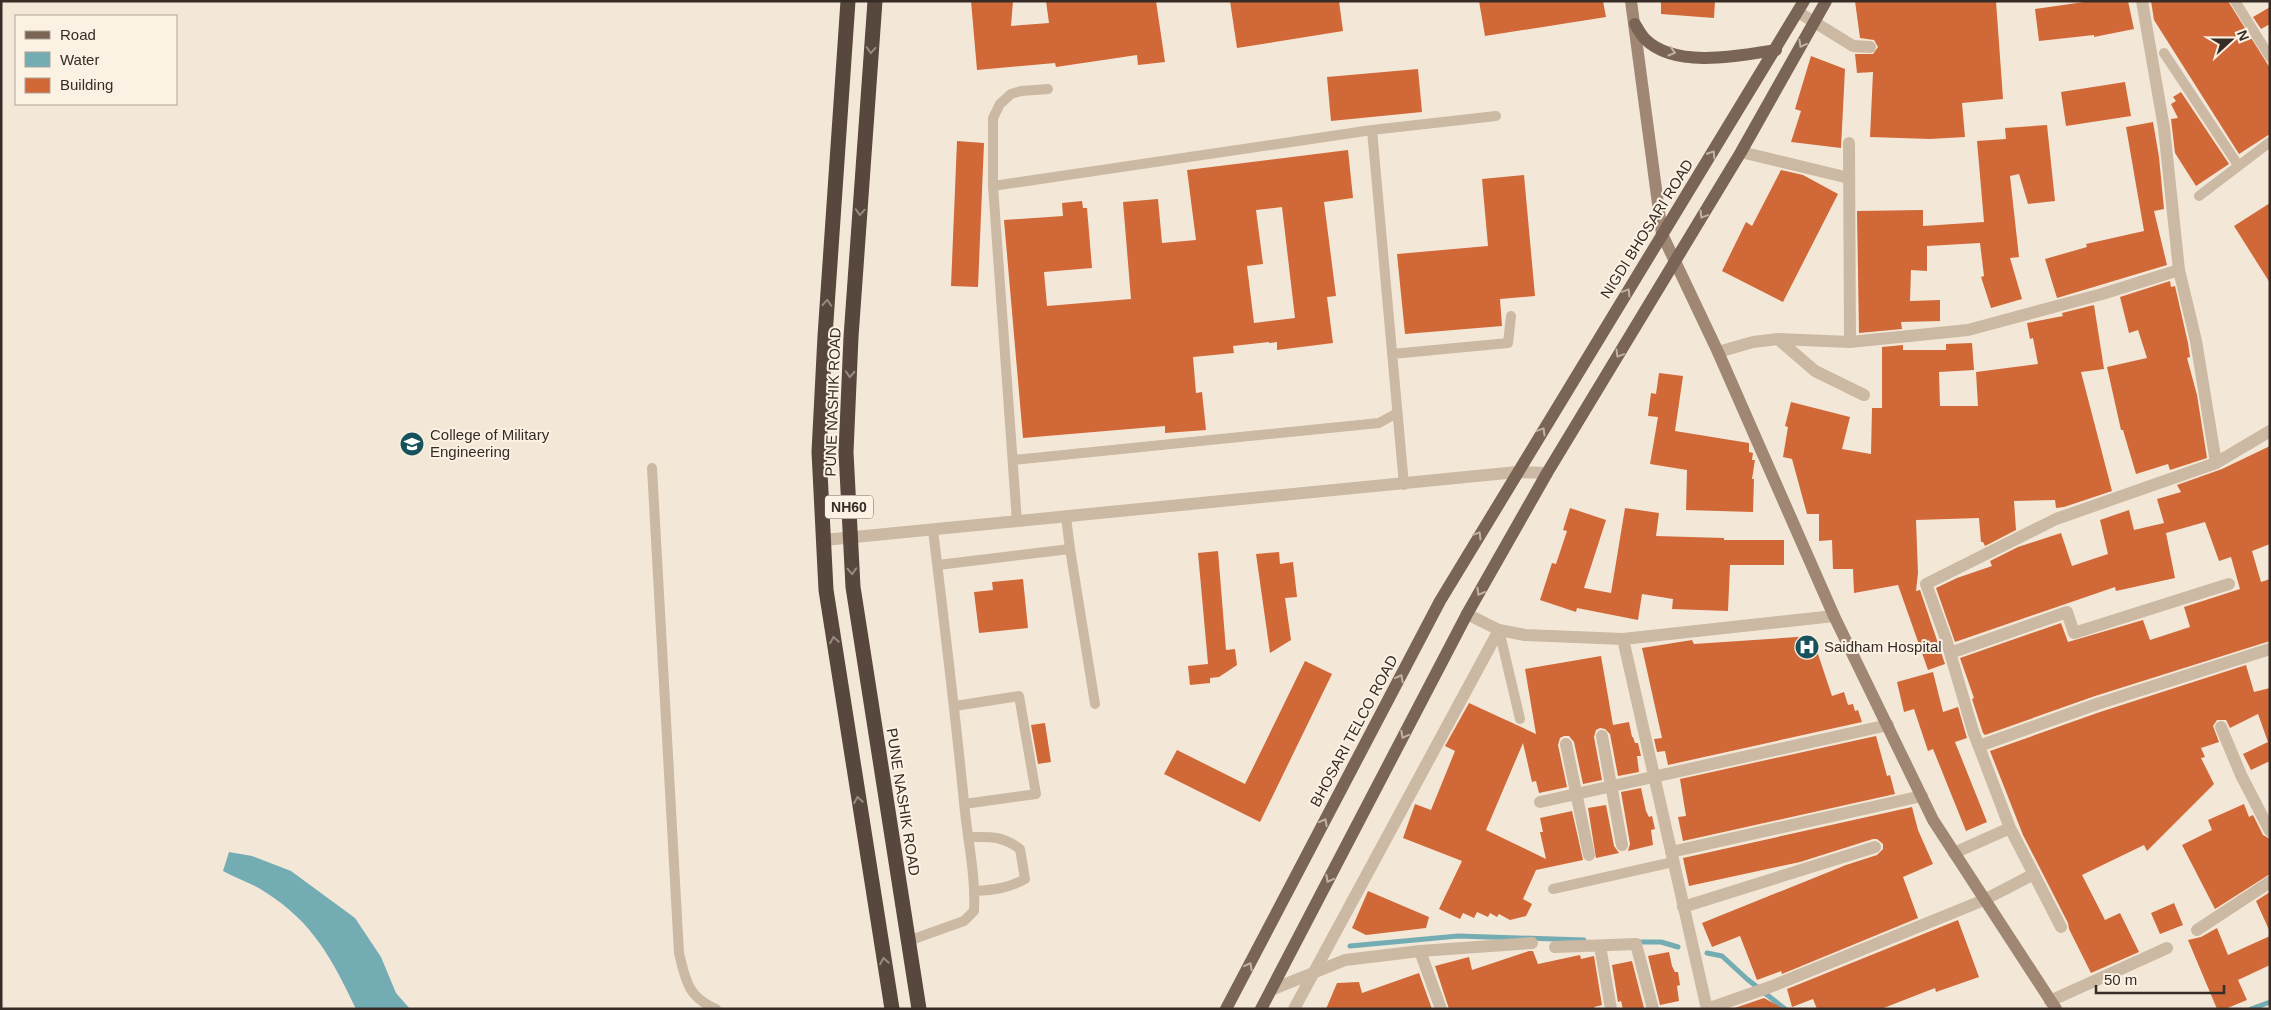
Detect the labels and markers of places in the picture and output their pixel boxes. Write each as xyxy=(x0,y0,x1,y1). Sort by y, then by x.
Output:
place label: College of Military Engineering xyxy=(430,426,550,460)
school or university icon: College of Military Engineering xyxy=(399,431,425,457)
hospital icon: Saidham Hospital xyxy=(1794,634,1820,660)
place label: Saidham Hospital xyxy=(1824,638,1942,655)

